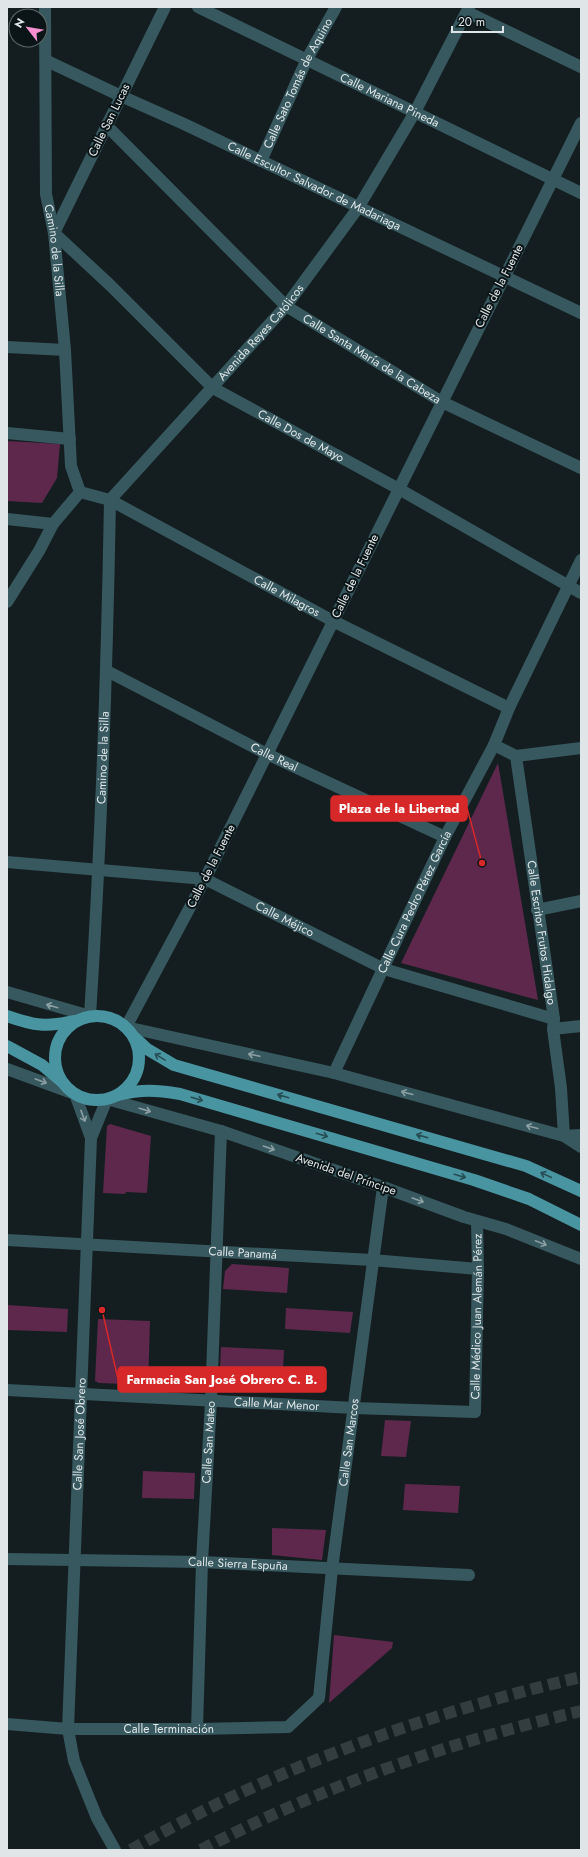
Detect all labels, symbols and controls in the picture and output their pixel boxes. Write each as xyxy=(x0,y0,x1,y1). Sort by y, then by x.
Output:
north arrow xyxy=(8,8,48,48)
scale bar xyxy=(452,8,503,34)
text: 20 m xyxy=(458,13,485,31)
street label: Calle Sato Tomás de Aquino xyxy=(259,14,337,152)
text: N xyxy=(10,15,29,31)
street label: Calle Mariana Pineda xyxy=(337,68,442,132)
street label: Calle San Lucas xyxy=(84,80,135,160)
street label: Calle Escultor Salvador de Madariaga xyxy=(224,137,404,235)
street label: Camino de la Silla xyxy=(39,203,69,297)
street label: Calle de la Fuente xyxy=(470,241,528,331)
street label: Avenida Reyes Católicos xyxy=(213,280,308,385)
street label: Calle Santa María de la Cabeza xyxy=(299,309,445,408)
street label: Calle Dos de Mayo xyxy=(254,405,348,467)
street label: Calle de la Fuente xyxy=(327,531,383,621)
street label: Calle Milagros xyxy=(250,571,323,621)
street label: Camino de la Silla xyxy=(92,711,114,804)
street label: Calle Real xyxy=(247,738,301,776)
callout: Plaza de la Libertad xyxy=(331,796,467,821)
text: Plaza de la Libertad xyxy=(339,799,459,818)
street label: Calle de la Fuente xyxy=(182,821,240,911)
street label: Calle Cura Pedro Pérez García xyxy=(373,827,456,976)
street label: Calle Escritor Frutos Hidalgo xyxy=(522,859,561,1006)
street label: Calle Méjico xyxy=(252,897,318,942)
one-way arrow xyxy=(46,1002,59,1009)
one-way arrow xyxy=(247,1051,260,1059)
one-way arrow xyxy=(154,1052,166,1060)
one-way arrow xyxy=(34,1078,46,1086)
one-way arrow xyxy=(401,1089,414,1096)
one-way arrow xyxy=(277,1092,290,1099)
one-way arrow xyxy=(190,1096,203,1103)
one-way arrow xyxy=(138,1106,151,1114)
one-way arrow xyxy=(79,1109,87,1121)
one-way arrow xyxy=(526,1123,539,1131)
one-way arrow xyxy=(315,1132,328,1140)
one-way arrow xyxy=(416,1132,429,1139)
one-way arrow xyxy=(263,1144,275,1152)
street label: Avenida del Príncipe xyxy=(293,1148,399,1200)
one-way arrow xyxy=(540,1171,552,1178)
one-way arrow xyxy=(453,1173,466,1180)
one-way arrow xyxy=(412,1196,424,1204)
street label: Calle Médico Juan Alemán Pérez xyxy=(466,1233,487,1400)
one-way arrow xyxy=(534,1239,546,1247)
street label: Calle Panamá xyxy=(208,1242,278,1264)
callout: Farmacia San José Obrero C. B. xyxy=(118,1367,326,1392)
text: Farmacia San José Obrero C. B. xyxy=(126,1370,318,1389)
street label: Calle San José Obrero xyxy=(68,1377,91,1491)
street label: Calle Mar Menor xyxy=(233,1393,321,1415)
street label: Calle San Marcos xyxy=(334,1397,364,1487)
street label: Calle San Mateo xyxy=(197,1400,220,1484)
street label: Calle Sierra Espuña xyxy=(188,1553,288,1575)
street label: Calle Terminación xyxy=(124,1720,214,1738)

